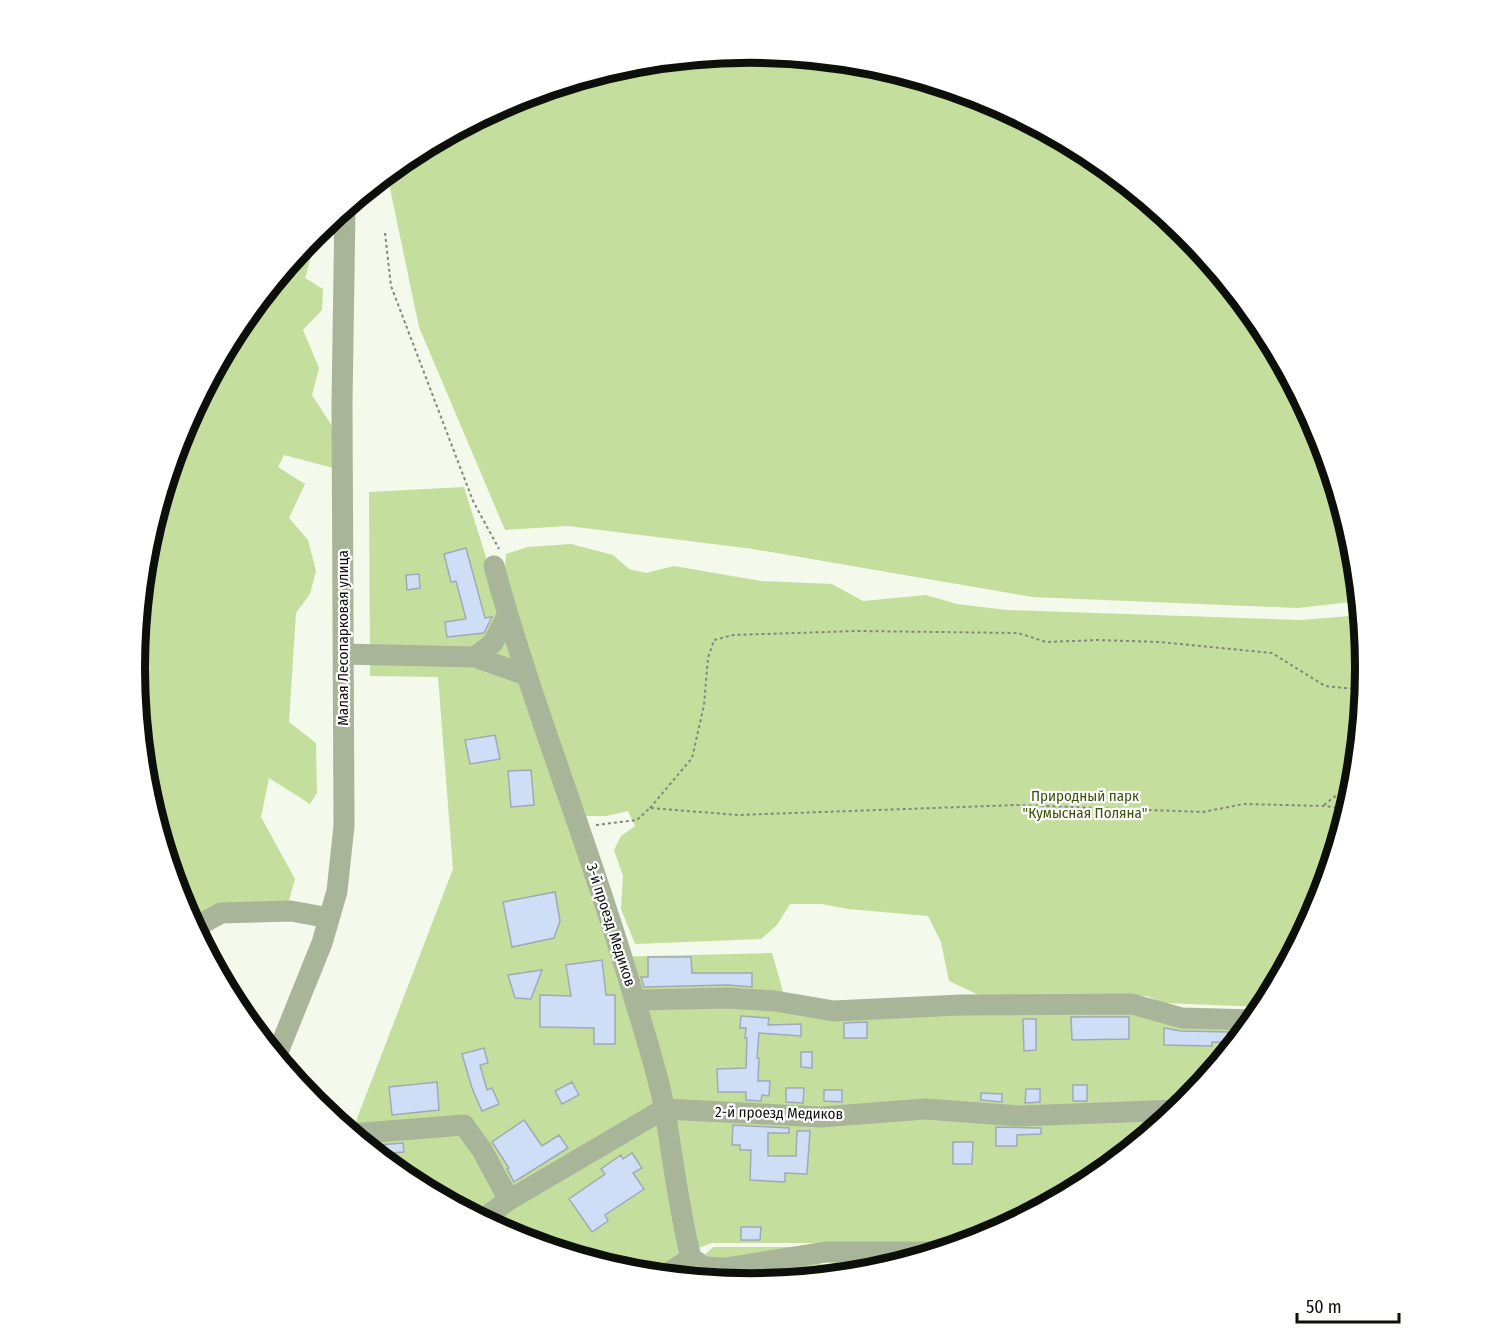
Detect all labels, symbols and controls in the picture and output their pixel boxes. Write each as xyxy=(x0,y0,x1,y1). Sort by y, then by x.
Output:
street label: Малая Лесопарковая улица xyxy=(334,550,352,726)
park label: Природный парк "Кумысная Поляна" xyxy=(1023,787,1147,822)
street label: 3-й проезд Медиков xyxy=(583,861,639,989)
street label: 2-й проезд Медиков xyxy=(715,1103,843,1123)
scale bar xyxy=(1297,1286,1399,1324)
text: 50 m xyxy=(1306,1296,1342,1318)

